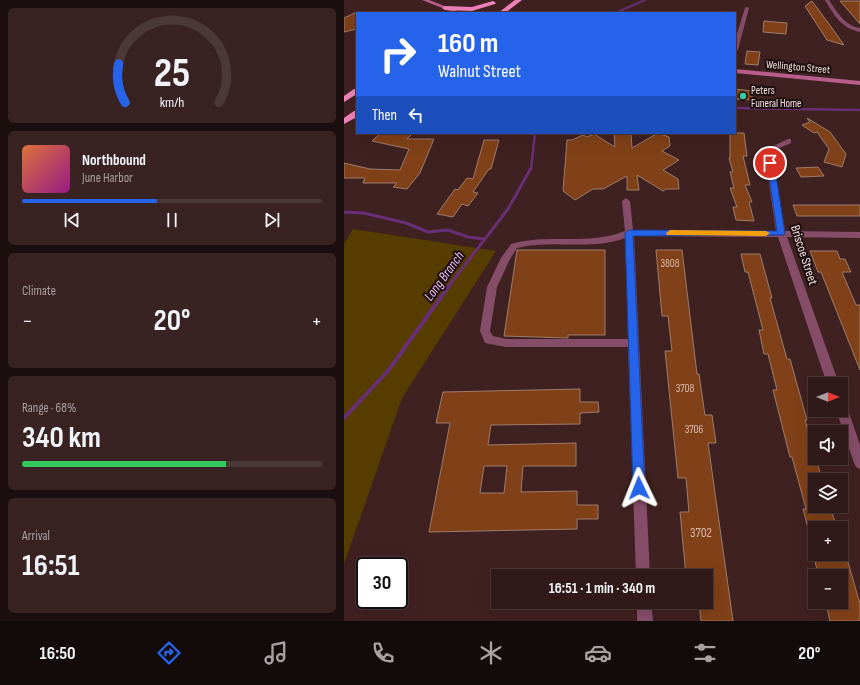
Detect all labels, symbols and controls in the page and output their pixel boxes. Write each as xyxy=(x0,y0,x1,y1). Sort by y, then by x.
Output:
text: 160 m xyxy=(438,27,498,60)
icon: right xyxy=(372,28,424,80)
text: 25 xyxy=(154,49,190,98)
street label: Wellington Street xyxy=(765,58,831,76)
text: Walnut Street xyxy=(438,61,521,82)
place label: Peters Funeral Home xyxy=(751,84,802,110)
marker: Peters Funeral Home xyxy=(738,91,748,101)
text: km/h xyxy=(160,94,184,111)
icon: left xyxy=(405,104,427,126)
text: Then xyxy=(372,106,397,125)
pin xyxy=(753,146,787,180)
text: Northbound xyxy=(82,151,146,170)
icon: arrive xyxy=(759,152,781,174)
text: June Harbor xyxy=(82,170,133,186)
icon: previous xyxy=(61,209,83,231)
icon: pause xyxy=(161,209,183,231)
icon: next xyxy=(261,209,283,231)
street label: Briscoe Street xyxy=(787,223,821,287)
water label: Long Branch xyxy=(420,248,468,304)
house number: 3808 xyxy=(660,257,680,270)
text: Climate xyxy=(22,283,56,299)
text: 20° xyxy=(154,303,190,339)
text: − xyxy=(22,308,33,335)
text: + xyxy=(311,308,322,335)
north arrow xyxy=(808,377,848,417)
map controls xyxy=(808,377,848,609)
house number: 3708 xyxy=(676,382,695,395)
text: Range · 68% xyxy=(22,400,76,416)
text: 340 km xyxy=(22,420,101,456)
house number: 3706 xyxy=(685,423,704,436)
button: sound xyxy=(808,425,848,465)
position arrow xyxy=(618,467,660,509)
button: layers xyxy=(808,473,848,513)
button: + xyxy=(808,521,848,561)
house number: 3702 xyxy=(690,525,712,541)
text: Arrival xyxy=(22,528,50,544)
text: 16:51 xyxy=(22,548,80,584)
speed limit sign: 30 xyxy=(356,557,408,609)
button: − xyxy=(808,569,848,609)
text: 16:51 · 1 min · 340 m xyxy=(549,579,655,598)
icon: directions xyxy=(155,639,183,667)
icon: music xyxy=(262,639,290,667)
icon: phone xyxy=(369,639,397,667)
icon: climate xyxy=(477,639,505,667)
icon: car xyxy=(584,639,612,667)
icon: filters xyxy=(691,639,719,667)
text: 16:50 xyxy=(40,643,76,664)
text: 20° xyxy=(798,643,820,664)

